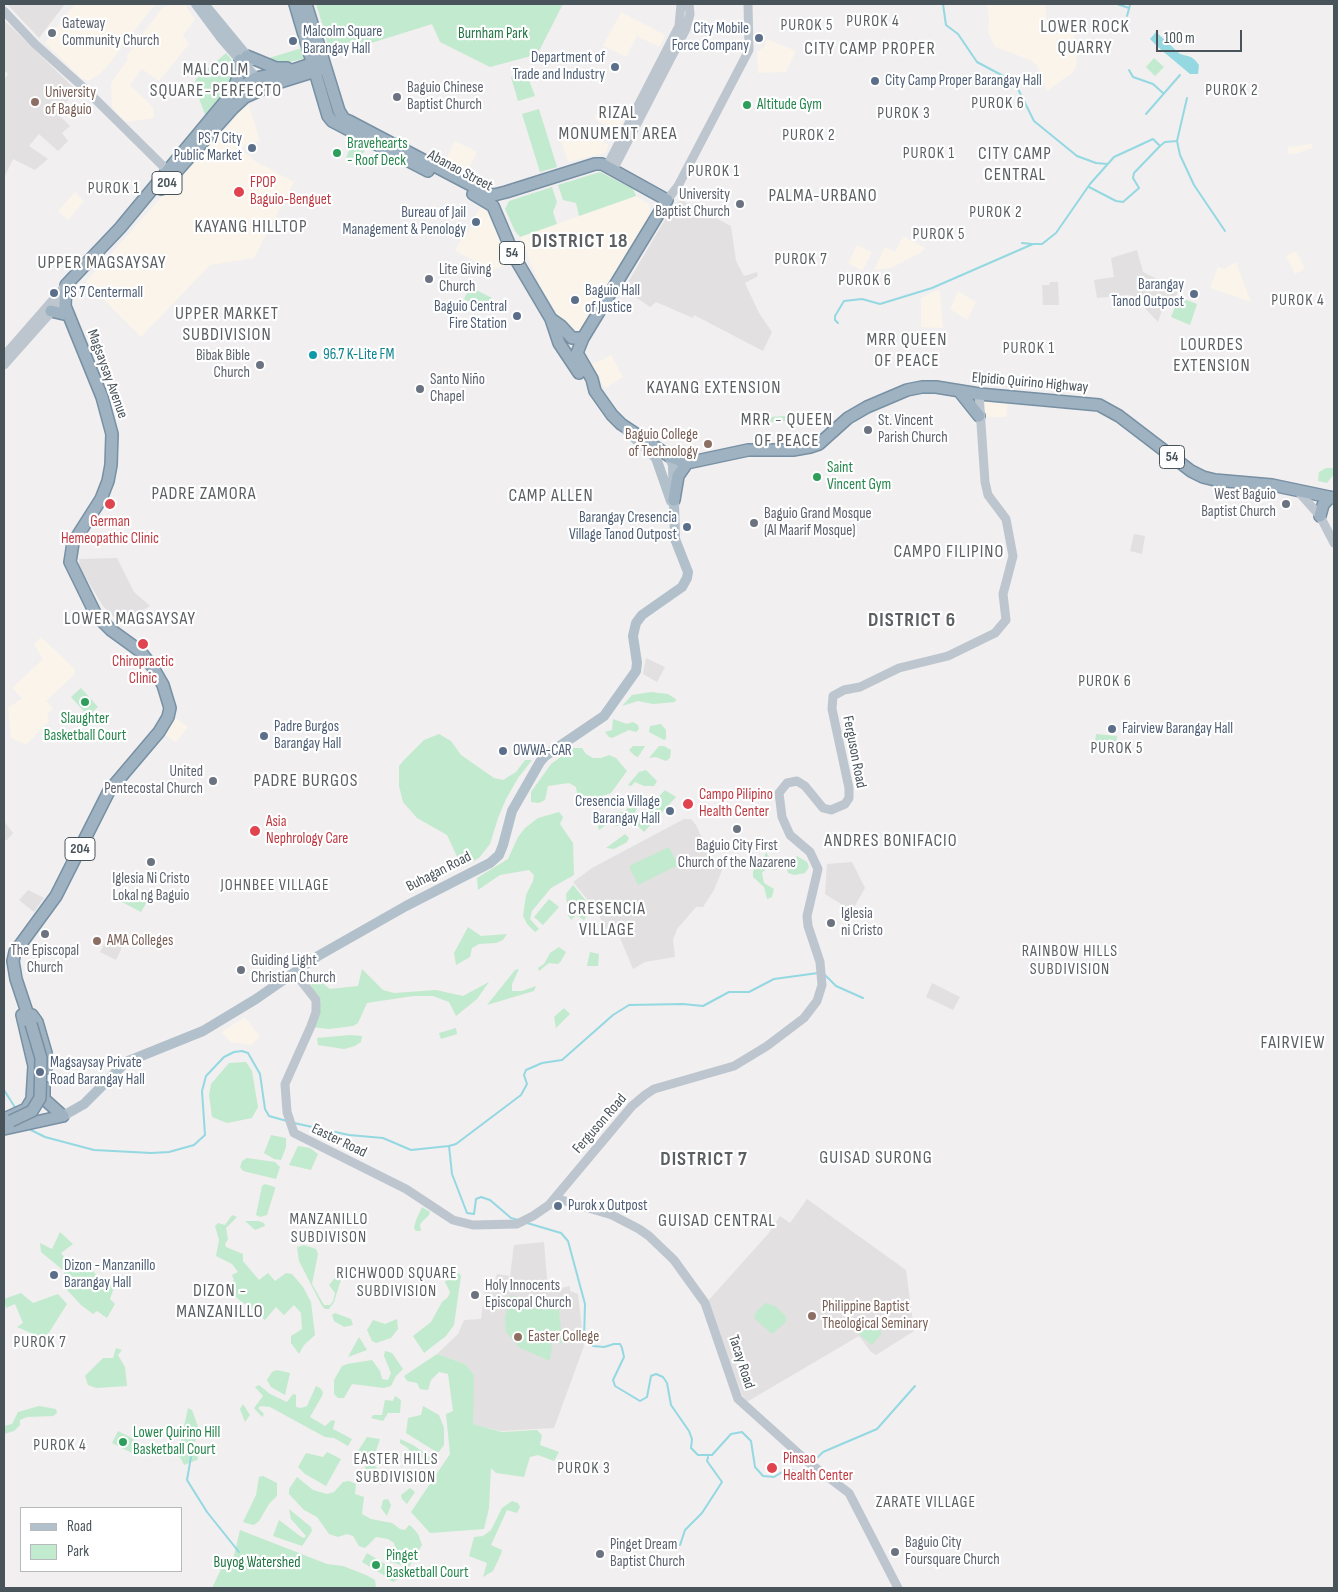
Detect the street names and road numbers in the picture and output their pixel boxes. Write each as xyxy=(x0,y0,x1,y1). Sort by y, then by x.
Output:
street label: Abanao Street xyxy=(424,146,496,196)
road number: 204 xyxy=(152,172,182,194)
road number: 54 xyxy=(500,242,524,264)
street label: Magsaysay Avenue xyxy=(83,327,131,421)
street label: Elpidio Quirino Highway xyxy=(971,369,1089,397)
road number: 54 xyxy=(1160,446,1184,468)
street label: Ferguson Road xyxy=(838,714,870,790)
road number: 204 xyxy=(65,838,95,861)
street label: Buhagan Road xyxy=(404,848,474,896)
street label: Ferguson Road xyxy=(569,1091,631,1157)
street label: Easter Road xyxy=(308,1120,370,1162)
street label: Tacay Road xyxy=(724,1333,758,1391)

